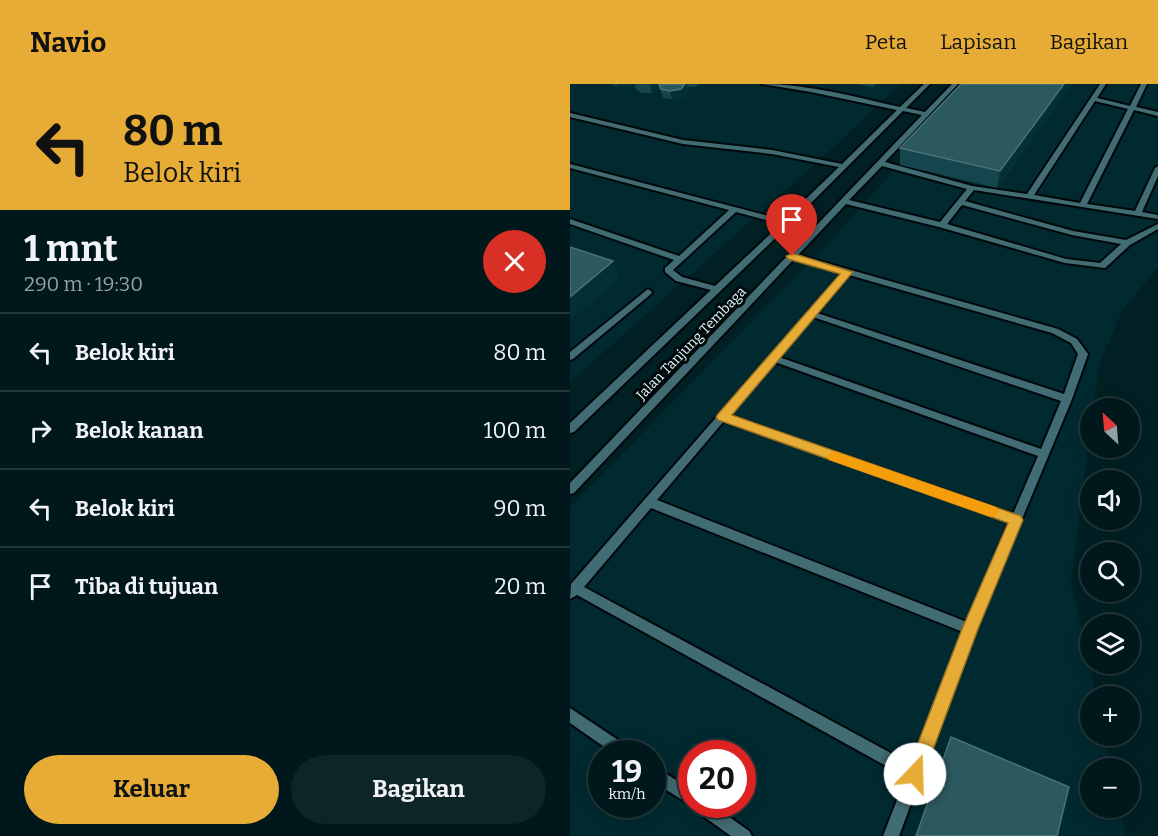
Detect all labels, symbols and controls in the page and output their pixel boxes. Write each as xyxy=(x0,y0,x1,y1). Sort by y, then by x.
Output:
text: Navio xyxy=(30,26,106,59)
text: Peta xyxy=(865,29,907,55)
text: Lapisan xyxy=(940,29,1017,55)
text: Bagikan xyxy=(1050,29,1128,55)
text: 80 m xyxy=(123,106,223,156)
icon: left xyxy=(24,108,102,186)
text: Belok kiri xyxy=(123,157,241,189)
pin xyxy=(766,194,817,256)
icon: arrive xyxy=(775,203,808,236)
text: 1 mnt xyxy=(24,227,118,271)
button: close xyxy=(483,230,546,293)
text: 290 m · 19:30 xyxy=(24,272,143,296)
street label: Jalan Tanjung Tembaga xyxy=(632,283,750,404)
icon: left xyxy=(24,336,57,369)
text: Belok kiri xyxy=(75,339,175,366)
text: 80 m xyxy=(493,339,546,366)
north arrow xyxy=(1080,398,1140,458)
map controls xyxy=(1080,398,1140,818)
icon: right xyxy=(24,414,57,447)
text: Belok kanan xyxy=(75,417,203,444)
text: 100 m xyxy=(483,417,546,444)
button: sound xyxy=(1080,470,1140,530)
icon: left xyxy=(24,492,57,525)
text: Belok kiri xyxy=(75,495,175,522)
text: 90 m xyxy=(494,495,546,522)
button: search xyxy=(1080,542,1140,602)
icon: arrive xyxy=(24,570,57,603)
text: Tiba di tujuan xyxy=(75,573,218,600)
text: 20 m xyxy=(495,573,546,600)
button: layers xyxy=(1080,614,1140,674)
button: + xyxy=(1080,686,1140,746)
speed limit sign: 20 xyxy=(678,740,756,818)
position arrow xyxy=(883,742,947,806)
text: 19 xyxy=(612,754,642,790)
button: Keluar xyxy=(24,755,279,824)
button: Bagikan xyxy=(291,755,546,824)
button: − xyxy=(1080,758,1140,818)
text: km/h xyxy=(608,785,646,803)

